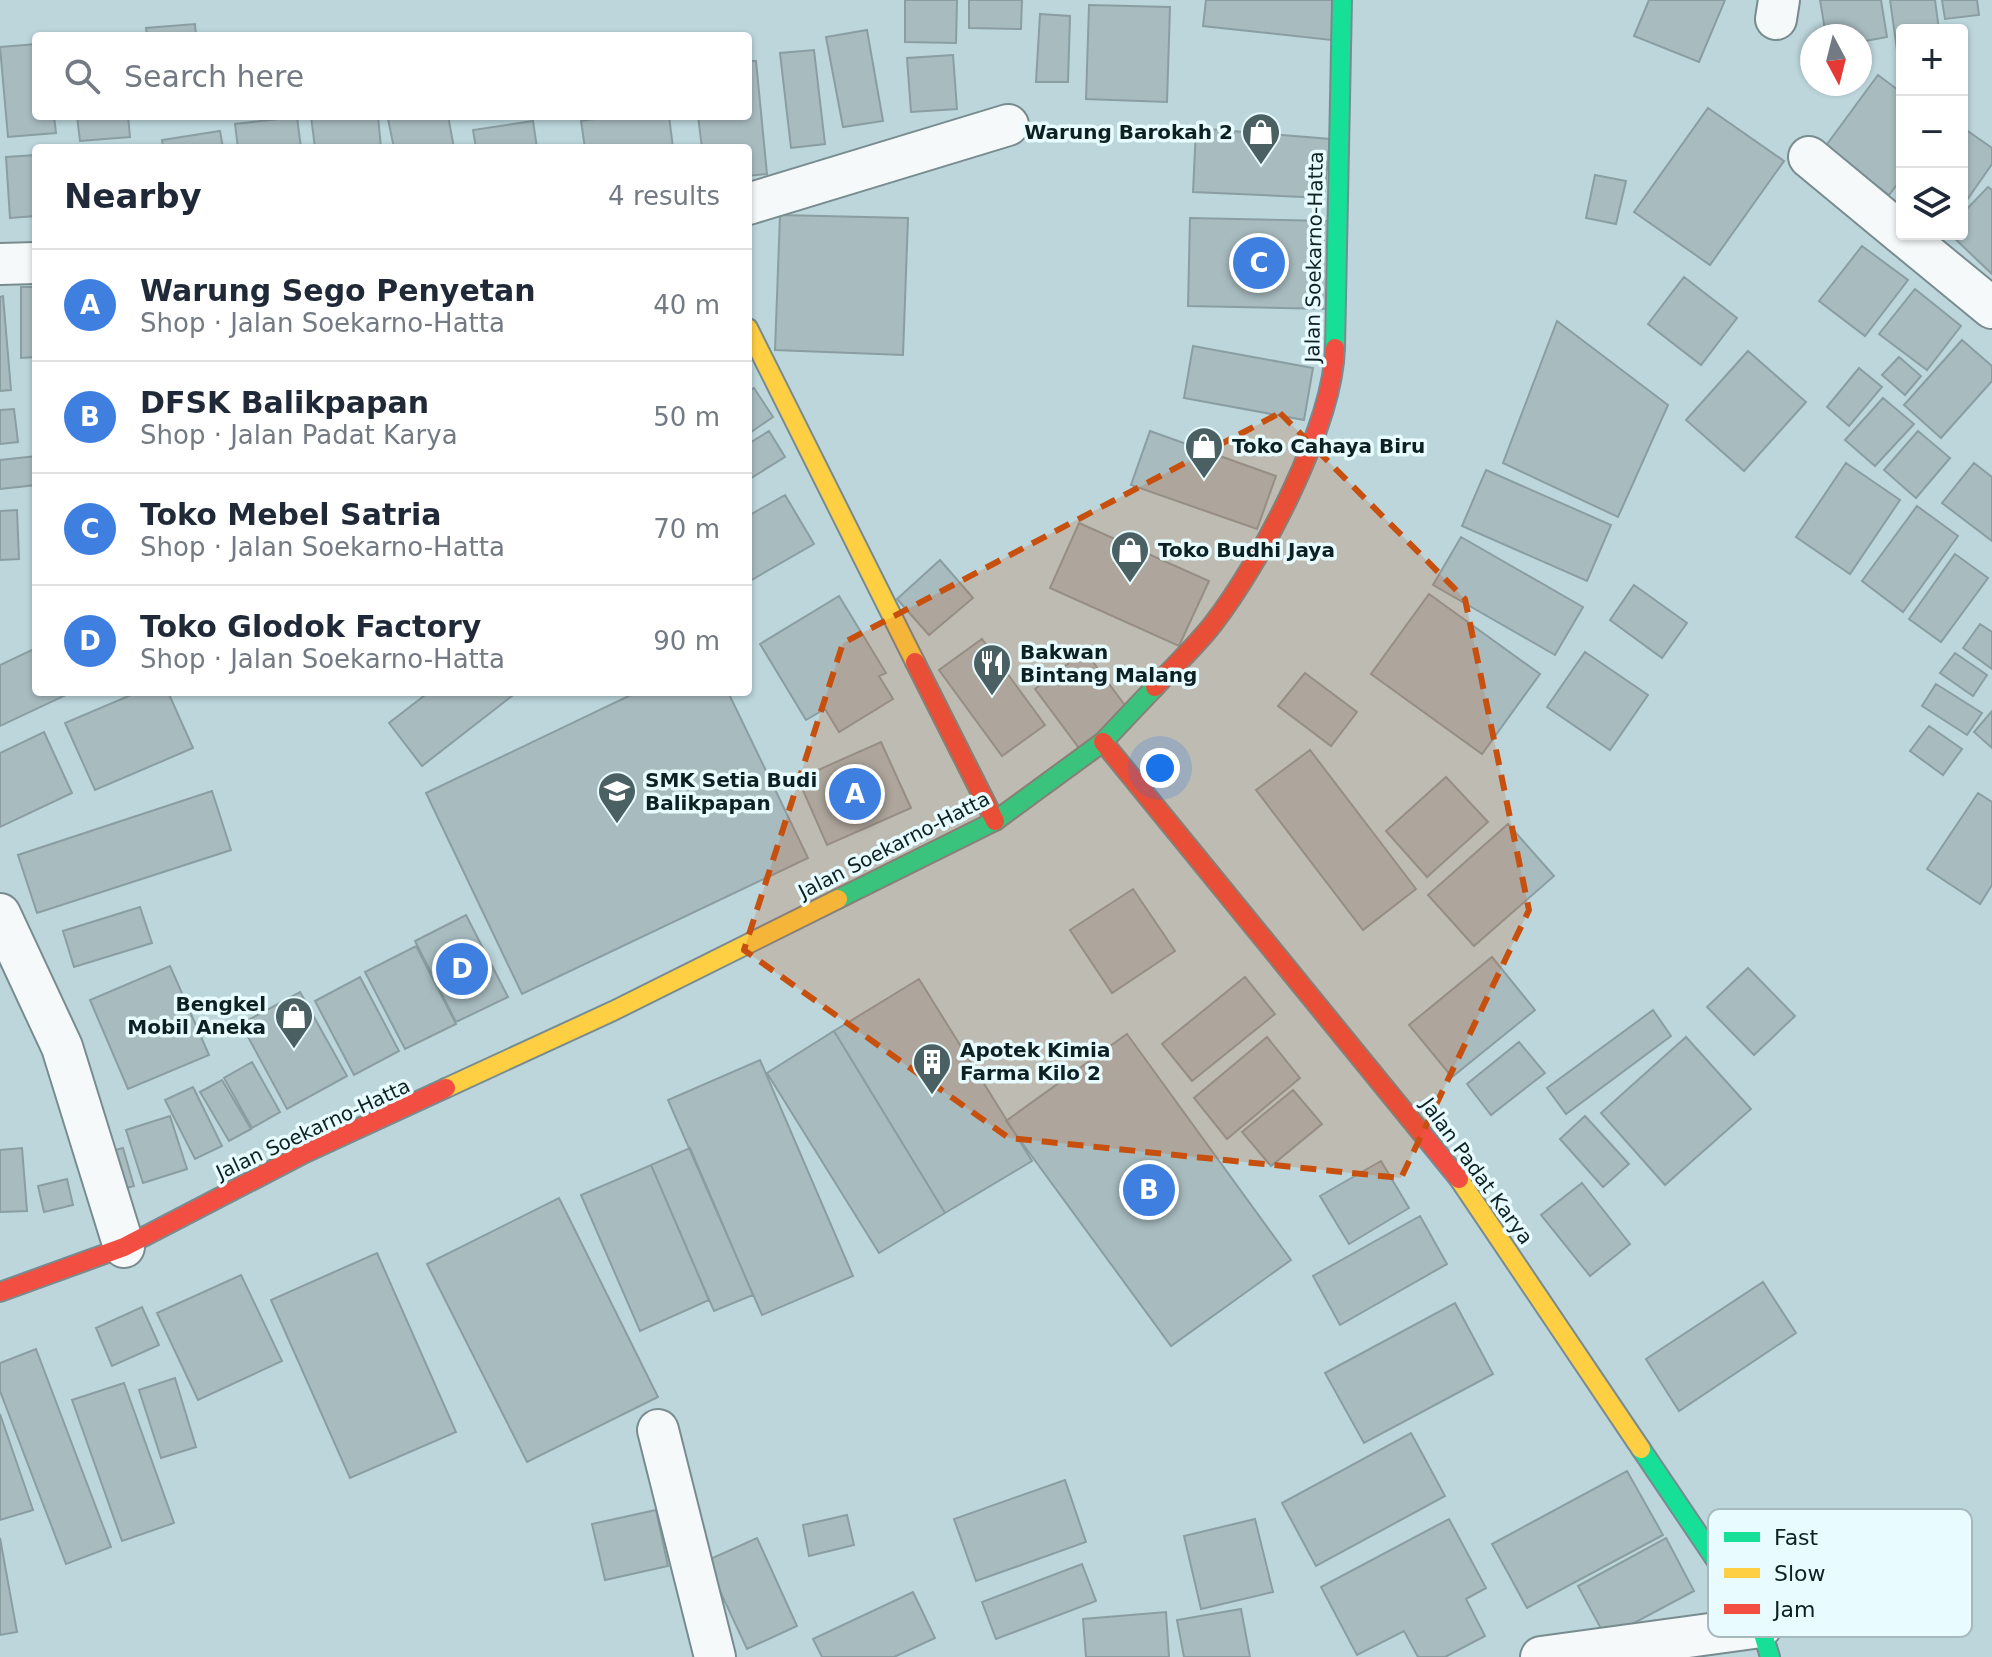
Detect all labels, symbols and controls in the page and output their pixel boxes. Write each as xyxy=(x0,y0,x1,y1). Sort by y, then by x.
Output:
north arrow xyxy=(1800,24,1872,96)
map controls xyxy=(1896,24,1968,240)
button: + xyxy=(1896,24,1968,96)
search box xyxy=(32,32,752,120)
icon: search xyxy=(60,54,104,98)
text: Search here xyxy=(124,59,304,94)
button: − xyxy=(1896,96,1968,168)
shop icon: Warung Barokah 2 xyxy=(1240,111,1282,166)
place label: Warung Barokah 2 xyxy=(1024,120,1233,144)
street label: Jalan Soekarno-Hatta xyxy=(1300,151,1328,365)
button: layers xyxy=(1896,168,1968,240)
text: Nearby xyxy=(64,176,202,216)
text: 4 results xyxy=(608,181,720,211)
pin: C xyxy=(1233,233,1285,293)
text: Warung Sego Penyetan xyxy=(140,273,536,308)
text: A xyxy=(80,290,100,320)
text: 40 m xyxy=(653,290,720,320)
text: Shop · Jalan Soekarno-Hatta xyxy=(140,308,505,338)
text: DFSK Balikpapan xyxy=(140,385,429,420)
text: B xyxy=(80,402,100,432)
text: 50 m xyxy=(653,402,720,432)
text: Shop · Jalan Padat Karya xyxy=(140,420,458,450)
shop icon: Toko Cahaya Biru xyxy=(1183,425,1225,480)
place label: Toko Cahaya Biru xyxy=(1232,434,1425,458)
text: Toko Mebel Satria xyxy=(140,497,442,532)
text: C xyxy=(80,514,100,544)
text: 70 m xyxy=(653,514,720,544)
shop icon: Toko Budhi Jaya xyxy=(1109,529,1151,584)
text: Shop · Jalan Soekarno-Hatta xyxy=(140,532,505,562)
place label: Toko Budhi Jaya xyxy=(1158,538,1335,562)
text: Toko Glodok Factory xyxy=(140,609,481,644)
text: D xyxy=(79,626,101,656)
text: 90 m xyxy=(653,626,720,656)
place label: Bakwan Bintang Malang xyxy=(1020,640,1197,687)
restaurant icon: Bakwan Bintang Malang xyxy=(971,642,1013,697)
text: Shop · Jalan Soekarno-Hatta xyxy=(140,644,505,674)
your location xyxy=(1140,748,1180,788)
pin: A xyxy=(829,764,881,824)
place label: SMK Setia Budi Balikpapan xyxy=(645,768,817,815)
school or university icon: SMK Setia Budi Balikpapan xyxy=(596,770,638,825)
street label: Jalan Soekarno-Hatta xyxy=(793,786,994,905)
pin: D xyxy=(436,939,488,999)
place label: Bengkel Mobil Aneka xyxy=(127,992,266,1039)
shop icon: Bengkel Mobil Aneka xyxy=(273,995,315,1050)
place label: Apotek Kimia Farma Kilo 2 xyxy=(960,1038,1110,1085)
building icon: Apotek Kimia Farma Kilo 2 xyxy=(911,1041,953,1096)
street label: Jalan Soekarno-Hatta xyxy=(210,1073,414,1185)
street label: Jalan Padat Karya xyxy=(1415,1092,1538,1249)
pin: B xyxy=(1123,1160,1175,1220)
legend xyxy=(1708,1509,1972,1637)
text: Fast xyxy=(1774,1525,1819,1550)
text: Slow xyxy=(1774,1561,1826,1586)
text: Jam xyxy=(1772,1597,1815,1622)

